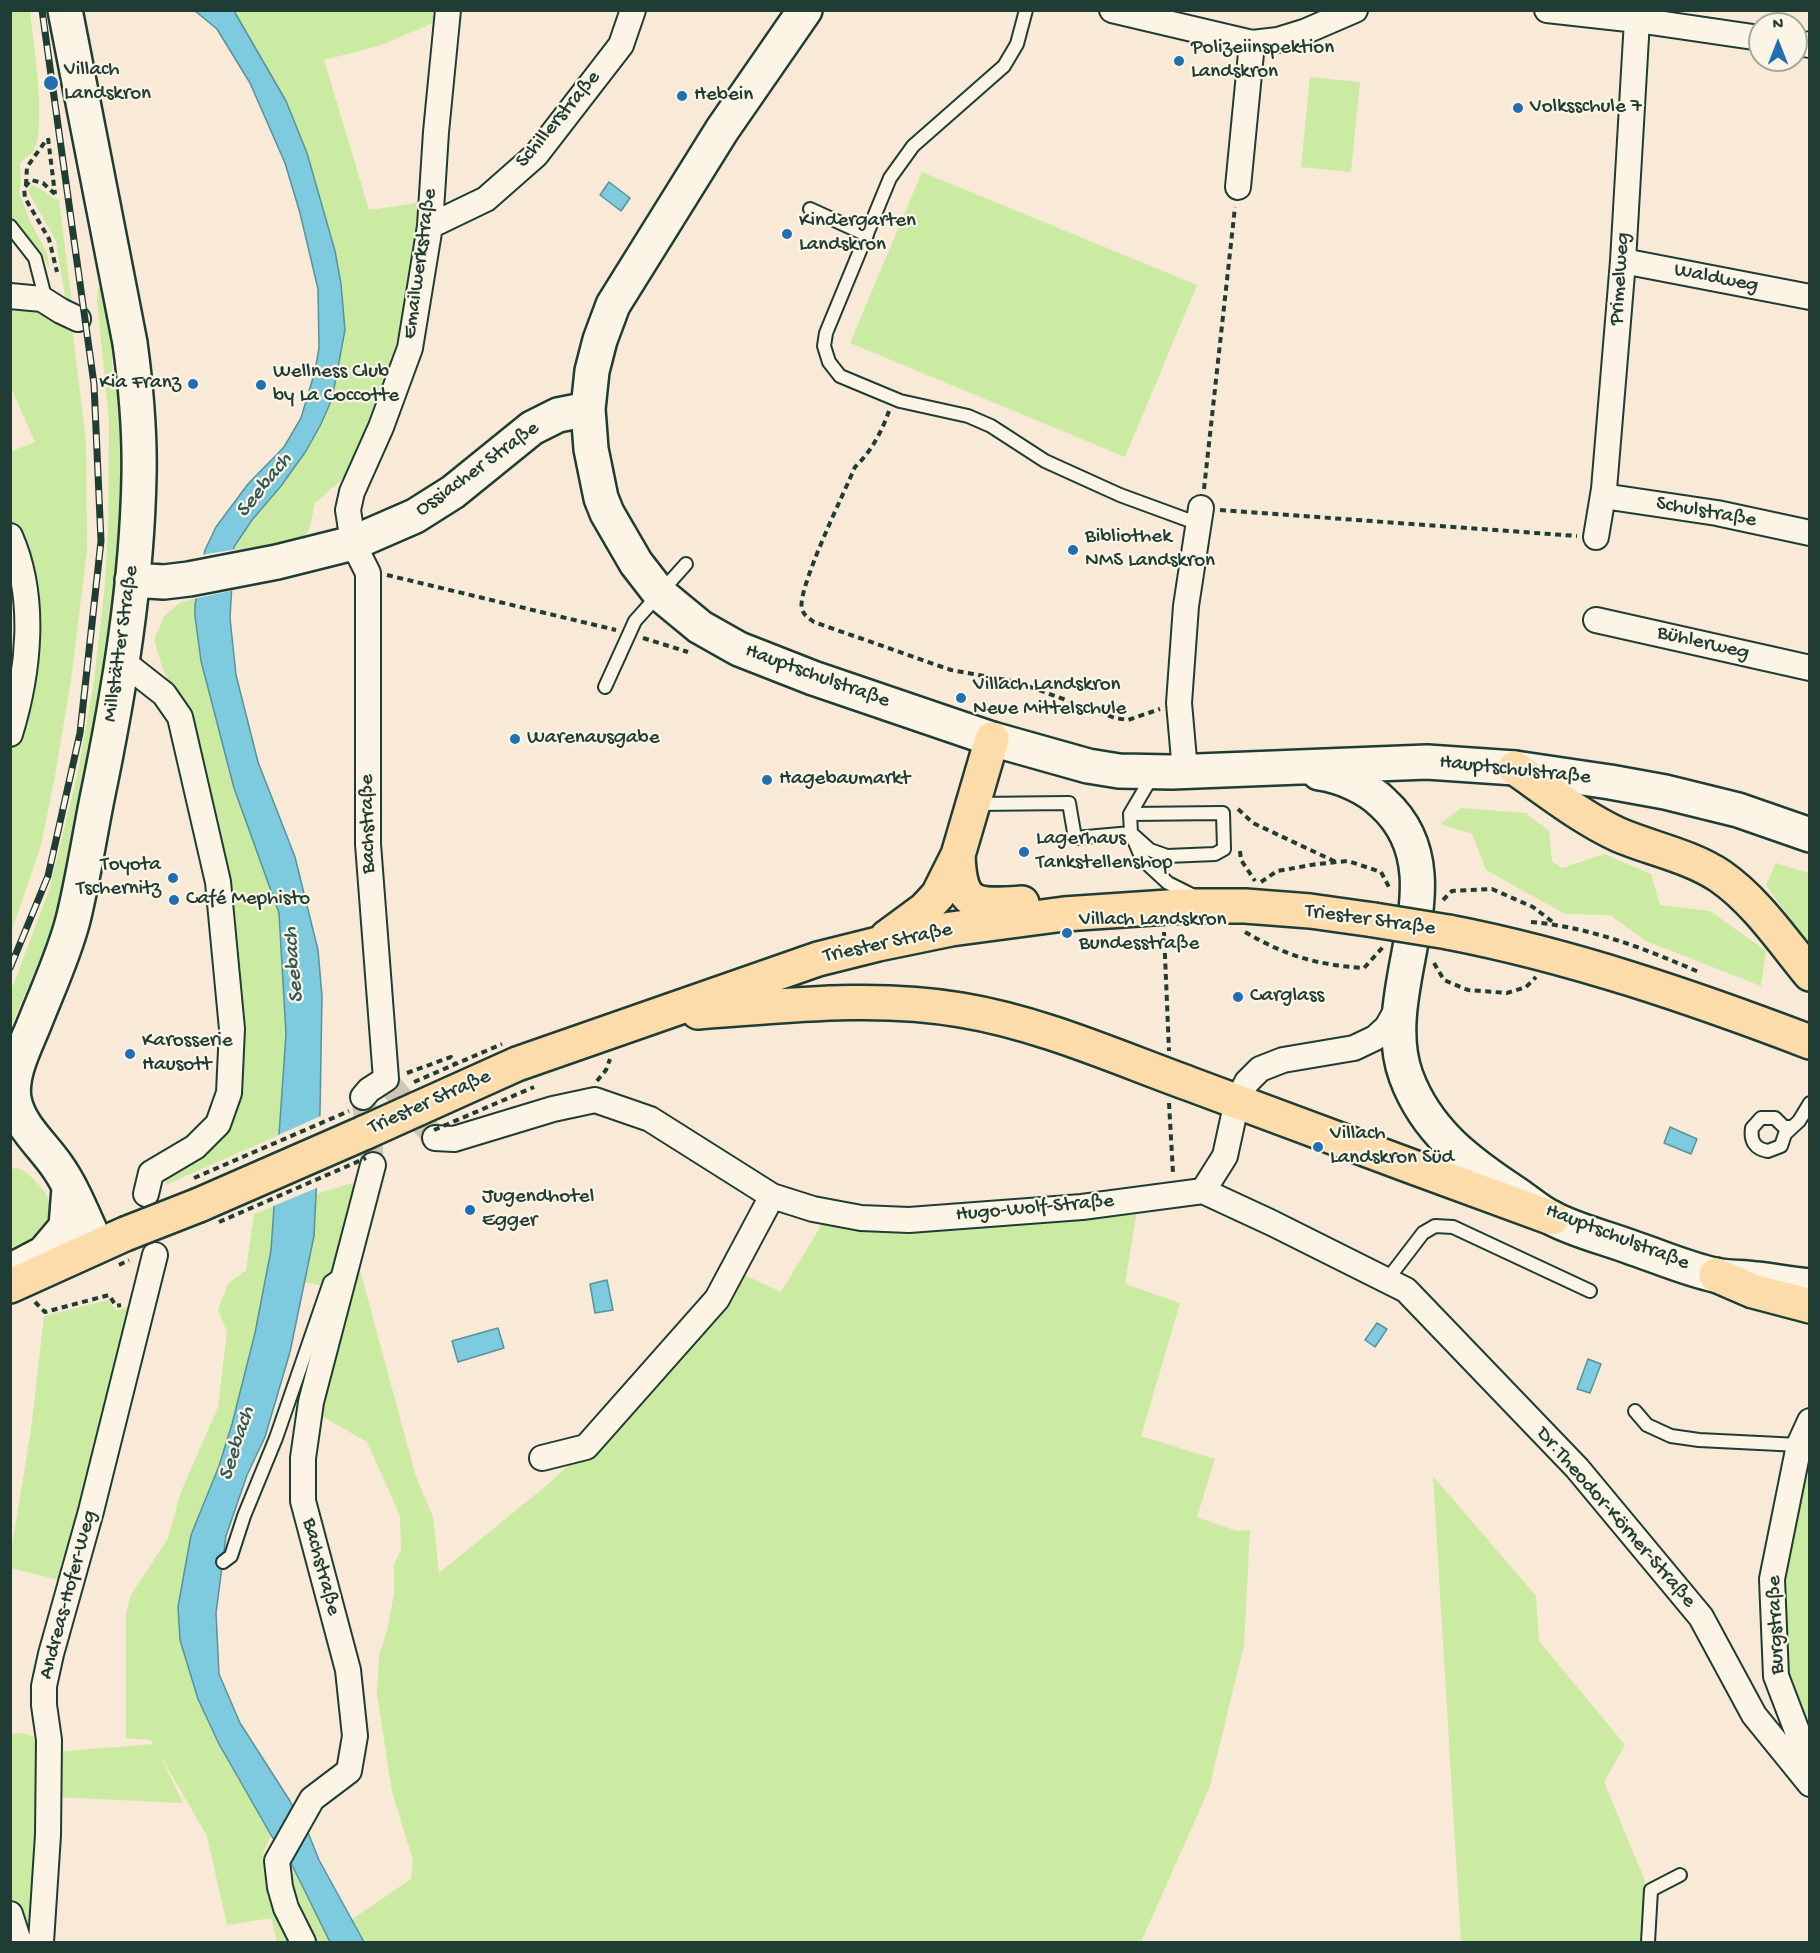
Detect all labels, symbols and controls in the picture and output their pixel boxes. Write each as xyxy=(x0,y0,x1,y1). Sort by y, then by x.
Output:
north arrow xyxy=(1748,12,1808,72)
text: N xyxy=(1773,16,1783,35)
place label: Polizeiinspektion Landskron xyxy=(1191,36,1334,86)
marker: Polizeiinspektion Landskron xyxy=(1172,54,1186,68)
place label: Villach Landskron xyxy=(64,58,151,108)
street label: Schillerstraße xyxy=(511,66,607,174)
marker: Villach Landskron xyxy=(42,74,60,92)
place label: Hebein xyxy=(694,83,753,109)
marker: Hebein xyxy=(675,89,689,103)
place label: Volksschule 7 xyxy=(1530,95,1642,121)
marker: Volksschule 7 xyxy=(1511,101,1525,115)
street label: Emailwerkstraße xyxy=(398,187,444,341)
place label: Kindergarten Landskron xyxy=(799,209,916,259)
marker: Kindergarten Landskron xyxy=(780,227,794,241)
street label: Primelweg xyxy=(1605,232,1637,326)
street label: Waldweg xyxy=(1672,258,1760,300)
place label: Wellness Club by La Coccotte xyxy=(273,360,399,410)
place label: Kia Franz xyxy=(99,371,181,397)
marker: Kia Franz xyxy=(186,377,200,391)
marker: Wellness Club by La Coccotte xyxy=(254,378,268,392)
street label: Ossiacher Straße xyxy=(411,417,545,523)
water label: Seebach xyxy=(231,448,299,524)
street label: Schulstraße xyxy=(1654,492,1758,534)
place label: Bibliothek NMS Landskron xyxy=(1085,525,1215,575)
marker: Bibliothek NMS Landskron xyxy=(1066,543,1080,557)
street label: Millstätter Straße xyxy=(99,564,145,724)
street label: Bühlerweg xyxy=(1654,621,1752,667)
street label: Hauptschulstraße xyxy=(741,639,893,715)
place label: Villach Landskron Neue Mittelschule xyxy=(973,673,1126,723)
marker: Villach Landskron Neue Mittelschule xyxy=(954,691,968,705)
place label: Warenausgabe xyxy=(527,726,660,752)
marker: Warenausgabe xyxy=(508,732,522,746)
street label: Hauptschulstraße xyxy=(1438,751,1592,791)
place label: Hagebaumarkt xyxy=(779,767,910,793)
marker: Hagebaumarkt xyxy=(760,773,774,787)
street label: Bachstraße xyxy=(356,774,382,874)
place label: Lagerhaus Tankstellenshop xyxy=(1036,827,1173,877)
marker: Lagerhaus Tankstellenshop xyxy=(1017,845,1031,859)
place label: Toyota Tschernitz xyxy=(76,853,161,903)
marker: Toyota Tschernitz xyxy=(166,871,180,885)
place label: Café Mephisto xyxy=(186,887,310,913)
marker: Café Mephisto xyxy=(167,893,181,907)
street label: Triester Straße xyxy=(1303,899,1437,943)
place label: Villach Landskron Bundesstraße xyxy=(1079,908,1227,958)
street label: Triester Straße xyxy=(821,918,955,970)
water label: Seebach xyxy=(279,926,311,1004)
marker: Villach Landskron Bundesstraße xyxy=(1060,926,1074,940)
place label: Carglass xyxy=(1250,984,1324,1010)
marker: Carglass xyxy=(1231,990,1245,1004)
place label: Karosserie Hausott xyxy=(142,1029,233,1079)
marker: Karosserie Hausott xyxy=(123,1047,137,1061)
street label: Triester Straße xyxy=(365,1065,495,1141)
place label: Villach Landskron Süd xyxy=(1330,1122,1454,1172)
marker: Villach Landskron Süd xyxy=(1311,1140,1325,1154)
place label: Jugendhotel Egger xyxy=(482,1185,594,1235)
street label: Hugo-Wolf-Straße xyxy=(955,1190,1115,1228)
street label: Hauptschulstraße xyxy=(1542,1199,1692,1277)
marker: Jugendhotel Egger xyxy=(463,1203,477,1217)
water label: Seebach xyxy=(214,1404,262,1484)
street label: Dr.Theodor-Körner-Straße xyxy=(1529,1422,1701,1614)
street label: Andreas-Hofer-Weg xyxy=(34,1508,104,1682)
street label: Bachstraße xyxy=(295,1516,345,1618)
street label: Burgstraße xyxy=(1763,1575,1791,1675)

